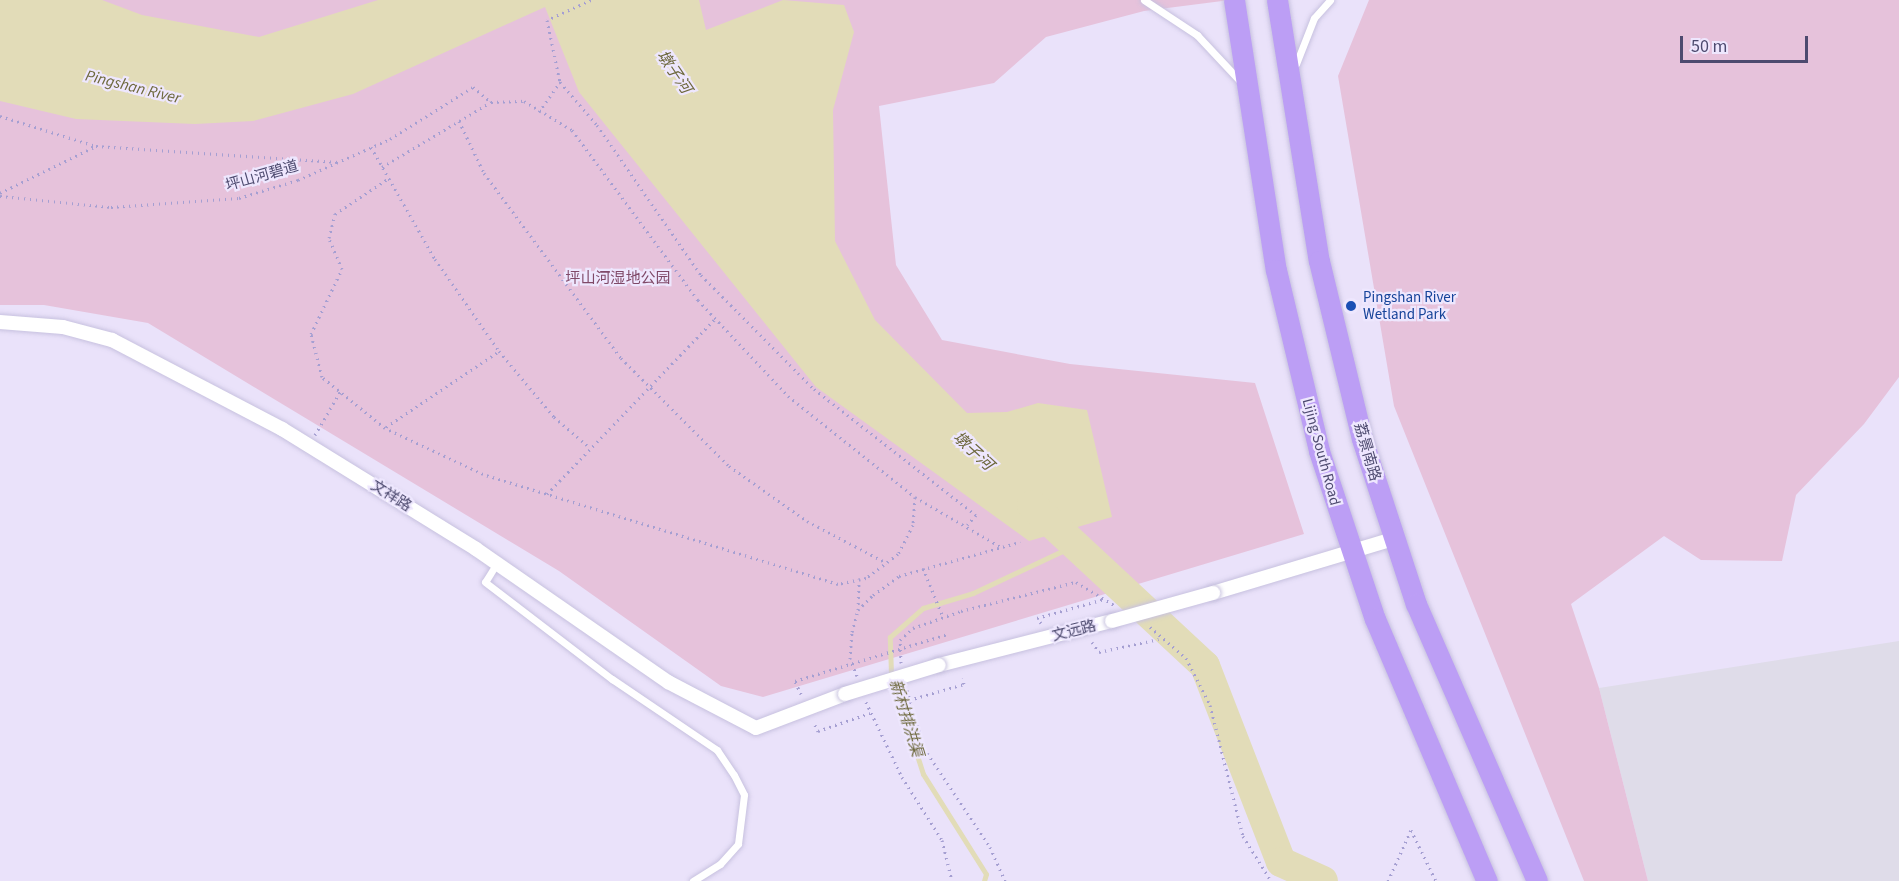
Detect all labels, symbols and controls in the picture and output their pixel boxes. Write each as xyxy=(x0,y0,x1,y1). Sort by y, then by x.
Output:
scale bar xyxy=(1683,24,1810,62)
text: 50 m xyxy=(1691,34,1727,59)
water label: 墩子河 xyxy=(653,47,695,97)
water label: Pingshan River xyxy=(83,66,183,108)
street label: 坪山河碧道 xyxy=(223,157,301,195)
park label: 坪山河湿地公园 xyxy=(566,270,670,288)
place label: Pingshan River Wetland Park xyxy=(1363,288,1456,323)
marker: Pingshan River Wetland Park xyxy=(1344,299,1358,313)
street label: Lijing South Road xyxy=(1298,397,1344,507)
street label: 荔景南路 xyxy=(1350,421,1384,483)
water label: 墩子河 xyxy=(949,428,997,474)
street label: 文祥路 xyxy=(367,476,415,516)
street label: 文远路 xyxy=(1050,617,1098,645)
water label: 新村排洪渠 xyxy=(885,677,927,759)

